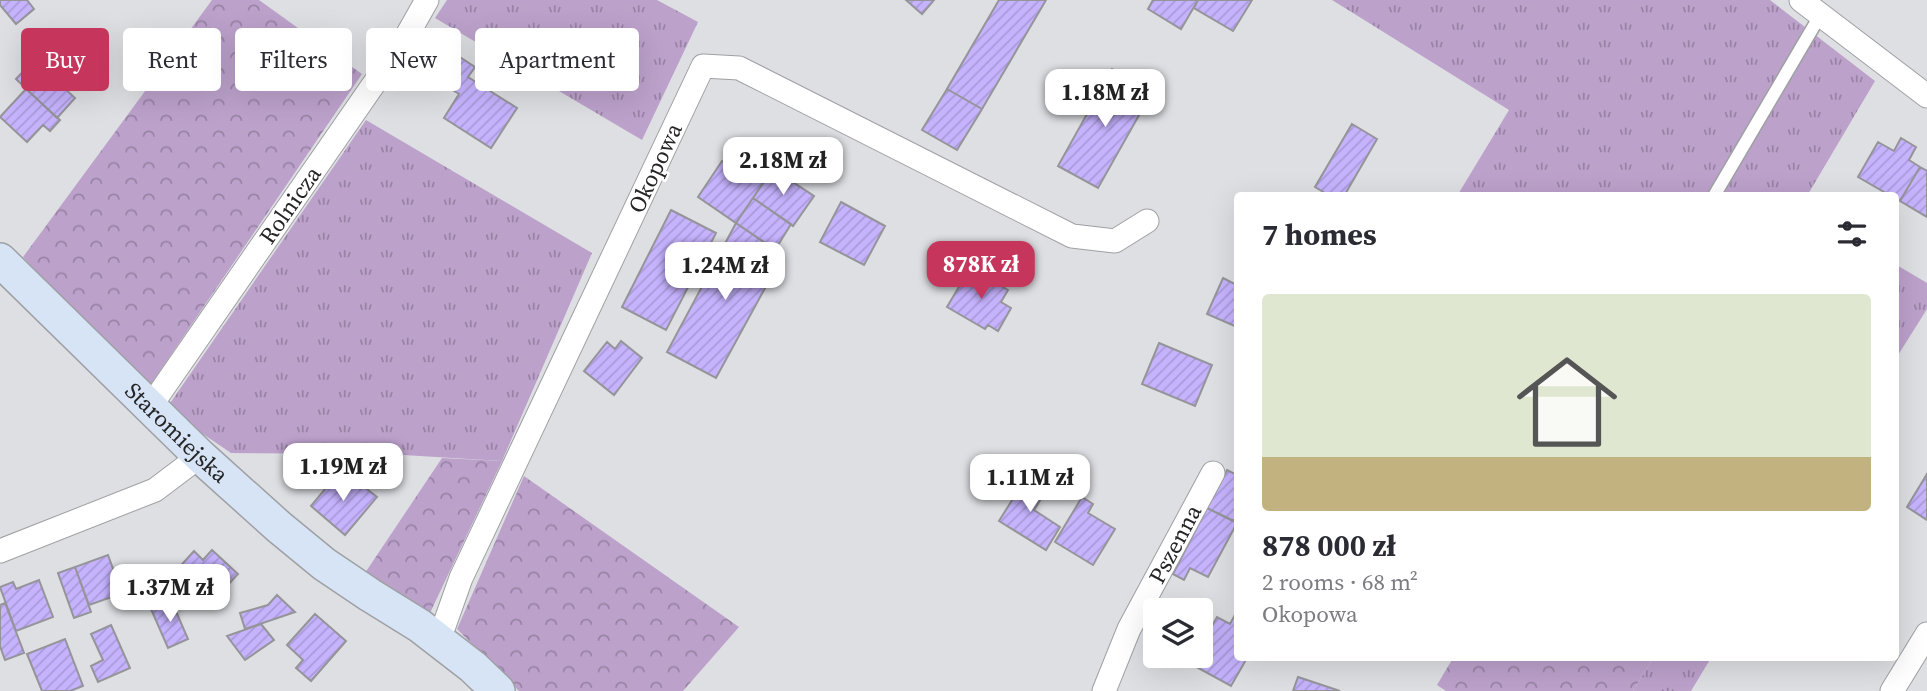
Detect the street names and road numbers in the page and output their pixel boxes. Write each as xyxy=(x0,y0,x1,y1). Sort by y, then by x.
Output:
street label: Okopowa xyxy=(620,118,690,218)
street label: Rolnicza xyxy=(252,159,329,250)
street label: Staromiejska xyxy=(118,375,236,490)
street label: Pszenna xyxy=(1141,499,1209,589)

